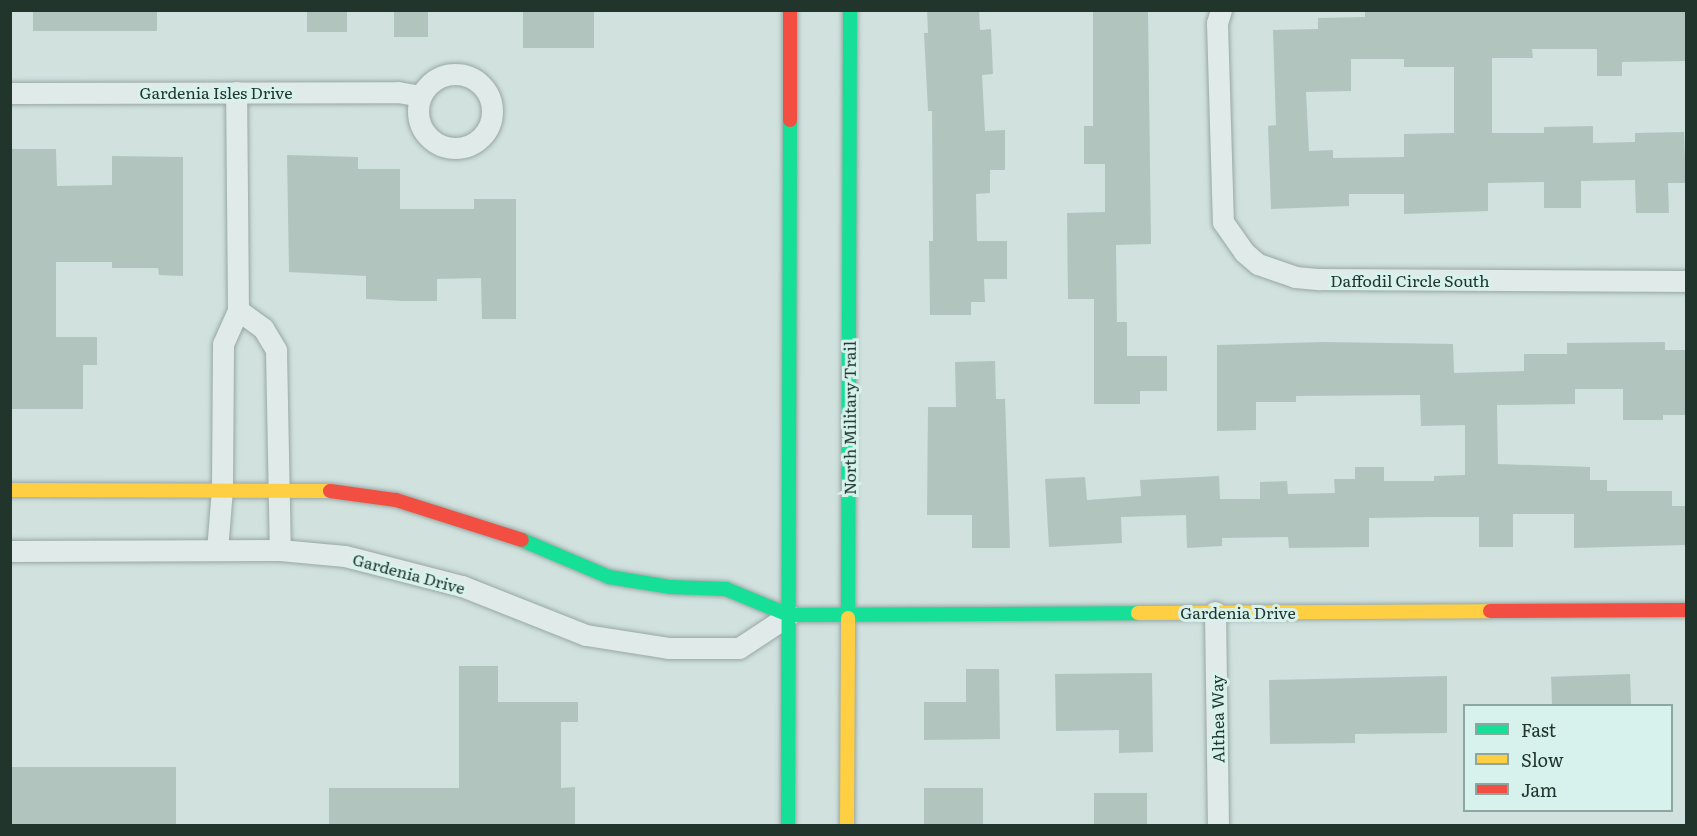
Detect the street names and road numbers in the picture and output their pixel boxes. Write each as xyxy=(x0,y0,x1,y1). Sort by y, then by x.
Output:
street label: Gardenia Isles Drive xyxy=(140,82,292,102)
street label: Daffodil Circle South xyxy=(1330,270,1490,290)
street label: North Military Trail xyxy=(839,341,859,495)
street label: Gardenia Drive xyxy=(351,549,467,597)
street label: Gardenia Drive xyxy=(1180,602,1296,622)
street label: Althea Way xyxy=(1207,675,1227,763)

